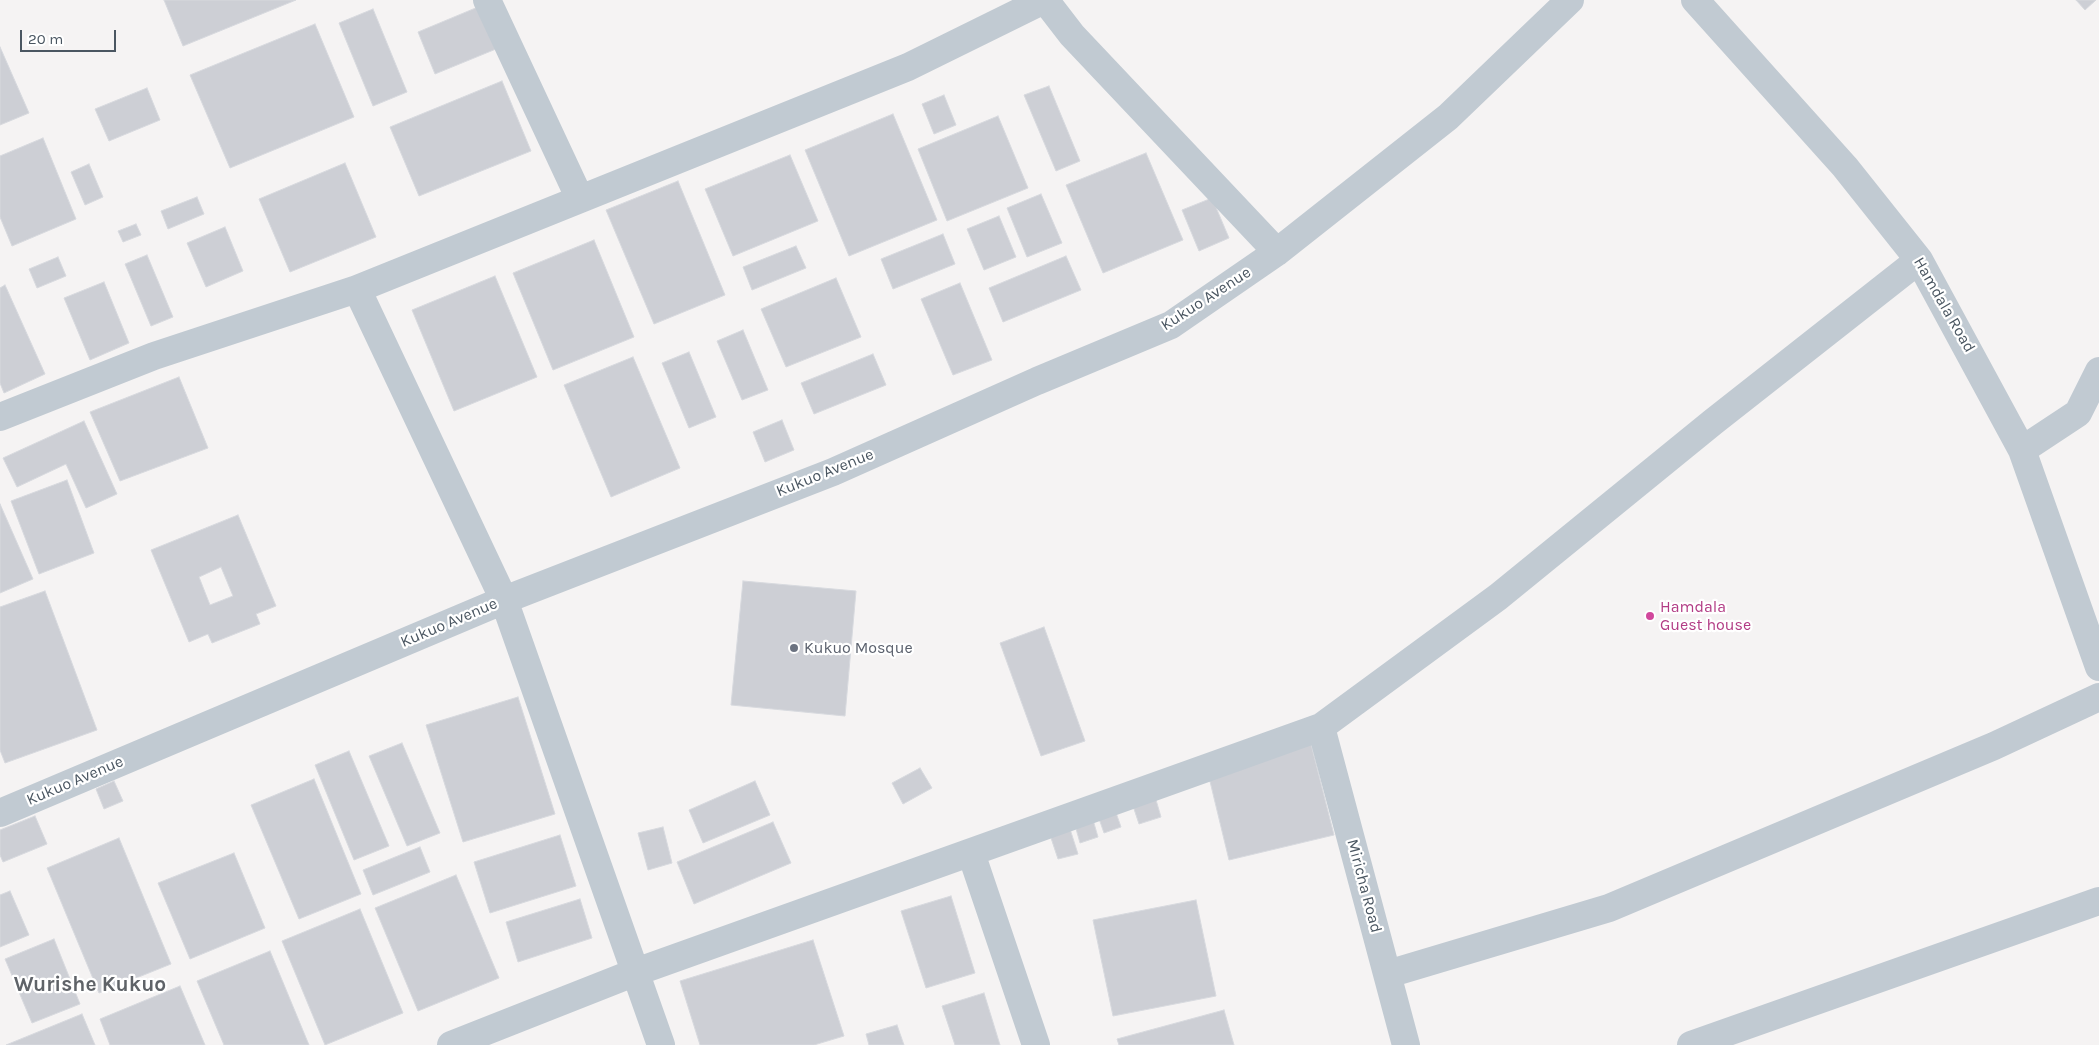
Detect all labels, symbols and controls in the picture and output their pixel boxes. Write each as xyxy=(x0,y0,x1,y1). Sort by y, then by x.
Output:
scale bar xyxy=(22,20,119,52)
text: 20 m xyxy=(28,30,63,48)
street label: Hamdala Road xyxy=(1909,254,1979,356)
street label: Kukuo Avenue xyxy=(1157,263,1255,335)
street label: Kukuo Avenue xyxy=(774,445,876,501)
street label: Kukuo Avenue xyxy=(398,594,500,652)
place label: Hamdala Guest house xyxy=(1660,597,1751,635)
marker: Hamdala Guest house xyxy=(1644,610,1656,622)
place label: Kukuo Mosque xyxy=(804,638,913,658)
marker: Kukuo Mosque xyxy=(788,642,800,654)
street label: Kukuo Avenue xyxy=(24,752,126,810)
street label: Miricha Road xyxy=(1342,837,1386,935)
district label: Wurishe Kukuo xyxy=(14,972,166,998)

